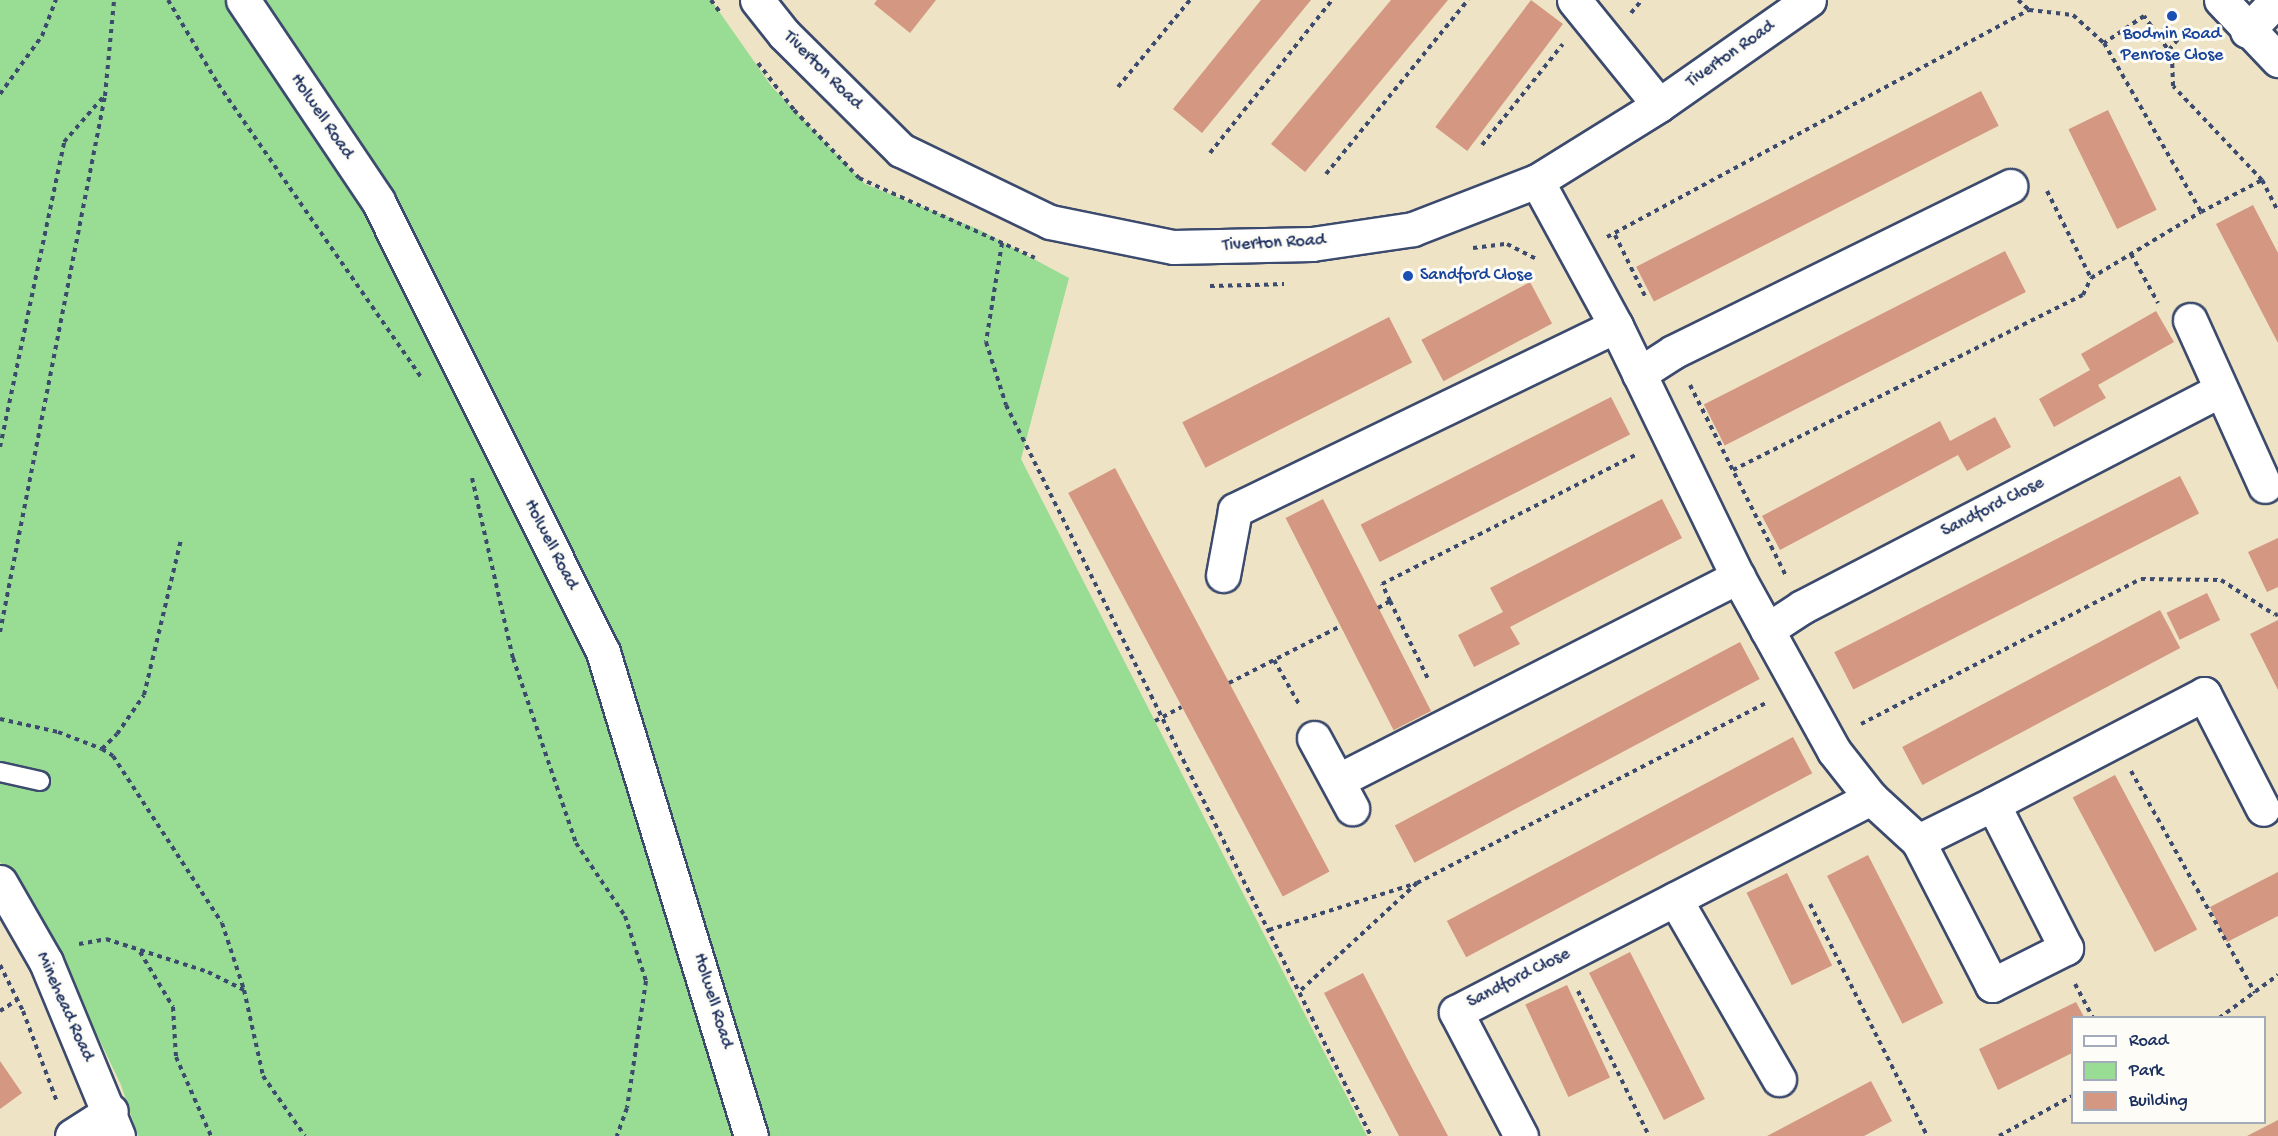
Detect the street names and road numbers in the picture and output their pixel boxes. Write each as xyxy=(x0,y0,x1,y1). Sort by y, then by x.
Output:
street label: Tiverton Road xyxy=(1683,17,1779,93)
street label: Tiverton Road xyxy=(778,27,866,115)
street label: Holwell Road xyxy=(285,70,357,164)
street label: Tiverton Road xyxy=(1222,231,1326,257)
street label: Sandford Close xyxy=(1938,473,2048,543)
street label: Holwell Road xyxy=(518,496,582,594)
street label: Sandford Close xyxy=(1464,944,1574,1014)
street label: Minehead Road xyxy=(30,949,98,1065)
street label: Holwell Road xyxy=(687,951,737,1051)

